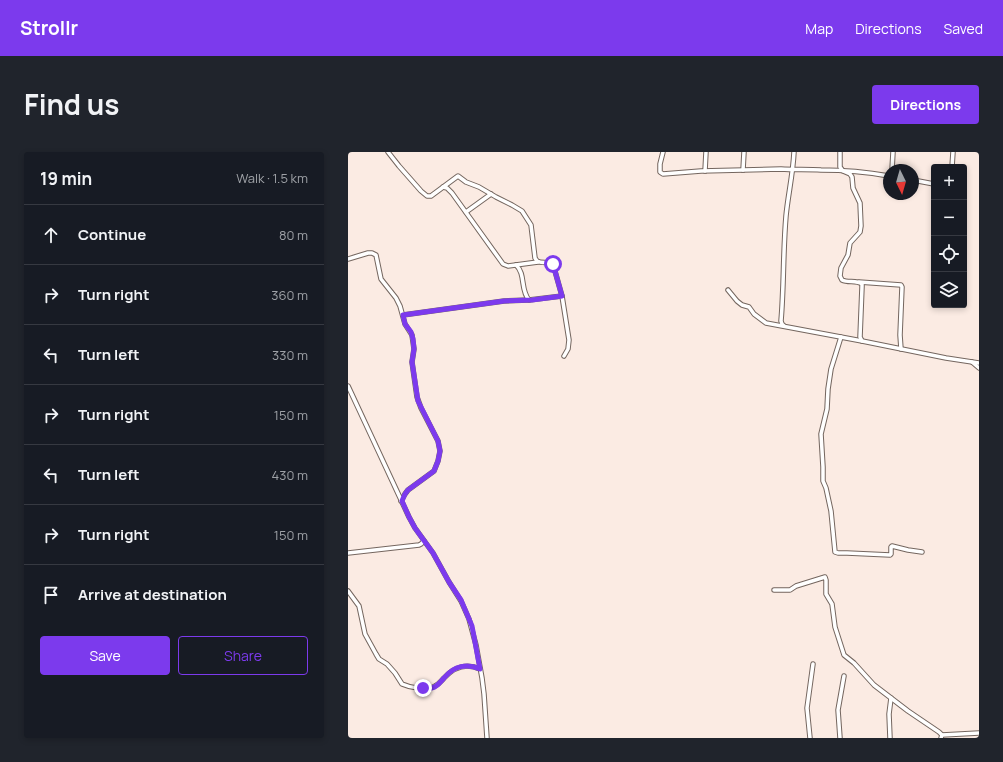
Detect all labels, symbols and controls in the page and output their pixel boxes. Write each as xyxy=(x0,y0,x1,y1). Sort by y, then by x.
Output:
text: Strollr xyxy=(20,15,78,41)
text: Map xyxy=(805,19,833,38)
text: Directions xyxy=(855,19,922,38)
text: Saved xyxy=(944,19,983,38)
text: Find us xyxy=(24,85,119,123)
button: Directions xyxy=(872,85,979,124)
north arrow xyxy=(883,164,919,200)
map controls xyxy=(931,164,967,308)
button: + xyxy=(931,164,967,200)
text: 19 min xyxy=(40,167,92,190)
text: Walk · 1.5 km xyxy=(236,169,308,187)
button: − xyxy=(931,200,967,236)
icon: ahead xyxy=(40,224,62,246)
text: Continue xyxy=(78,224,146,245)
text: 80 m xyxy=(279,226,308,244)
button: locate xyxy=(931,236,967,272)
route start xyxy=(544,255,562,273)
button: layers xyxy=(931,272,967,308)
icon: right xyxy=(40,284,62,306)
text: Turn right xyxy=(78,284,149,305)
text: 360 m xyxy=(271,286,308,304)
icon: left xyxy=(40,344,62,366)
text: Turn left xyxy=(78,344,140,365)
text: 330 m xyxy=(272,346,308,364)
icon: right xyxy=(40,404,62,426)
text: Turn right xyxy=(78,404,149,425)
text: 150 m xyxy=(274,406,308,424)
icon: left xyxy=(40,464,62,486)
text: Turn left xyxy=(78,464,140,485)
text: 430 m xyxy=(272,466,308,484)
icon: right xyxy=(40,524,62,546)
text: Turn right xyxy=(78,524,149,545)
text: 150 m xyxy=(274,526,308,544)
icon: arrive xyxy=(40,584,62,606)
text: Arrive at destination xyxy=(78,584,227,605)
button: Save xyxy=(40,636,170,675)
button: Share xyxy=(178,636,308,675)
route end xyxy=(414,679,432,697)

